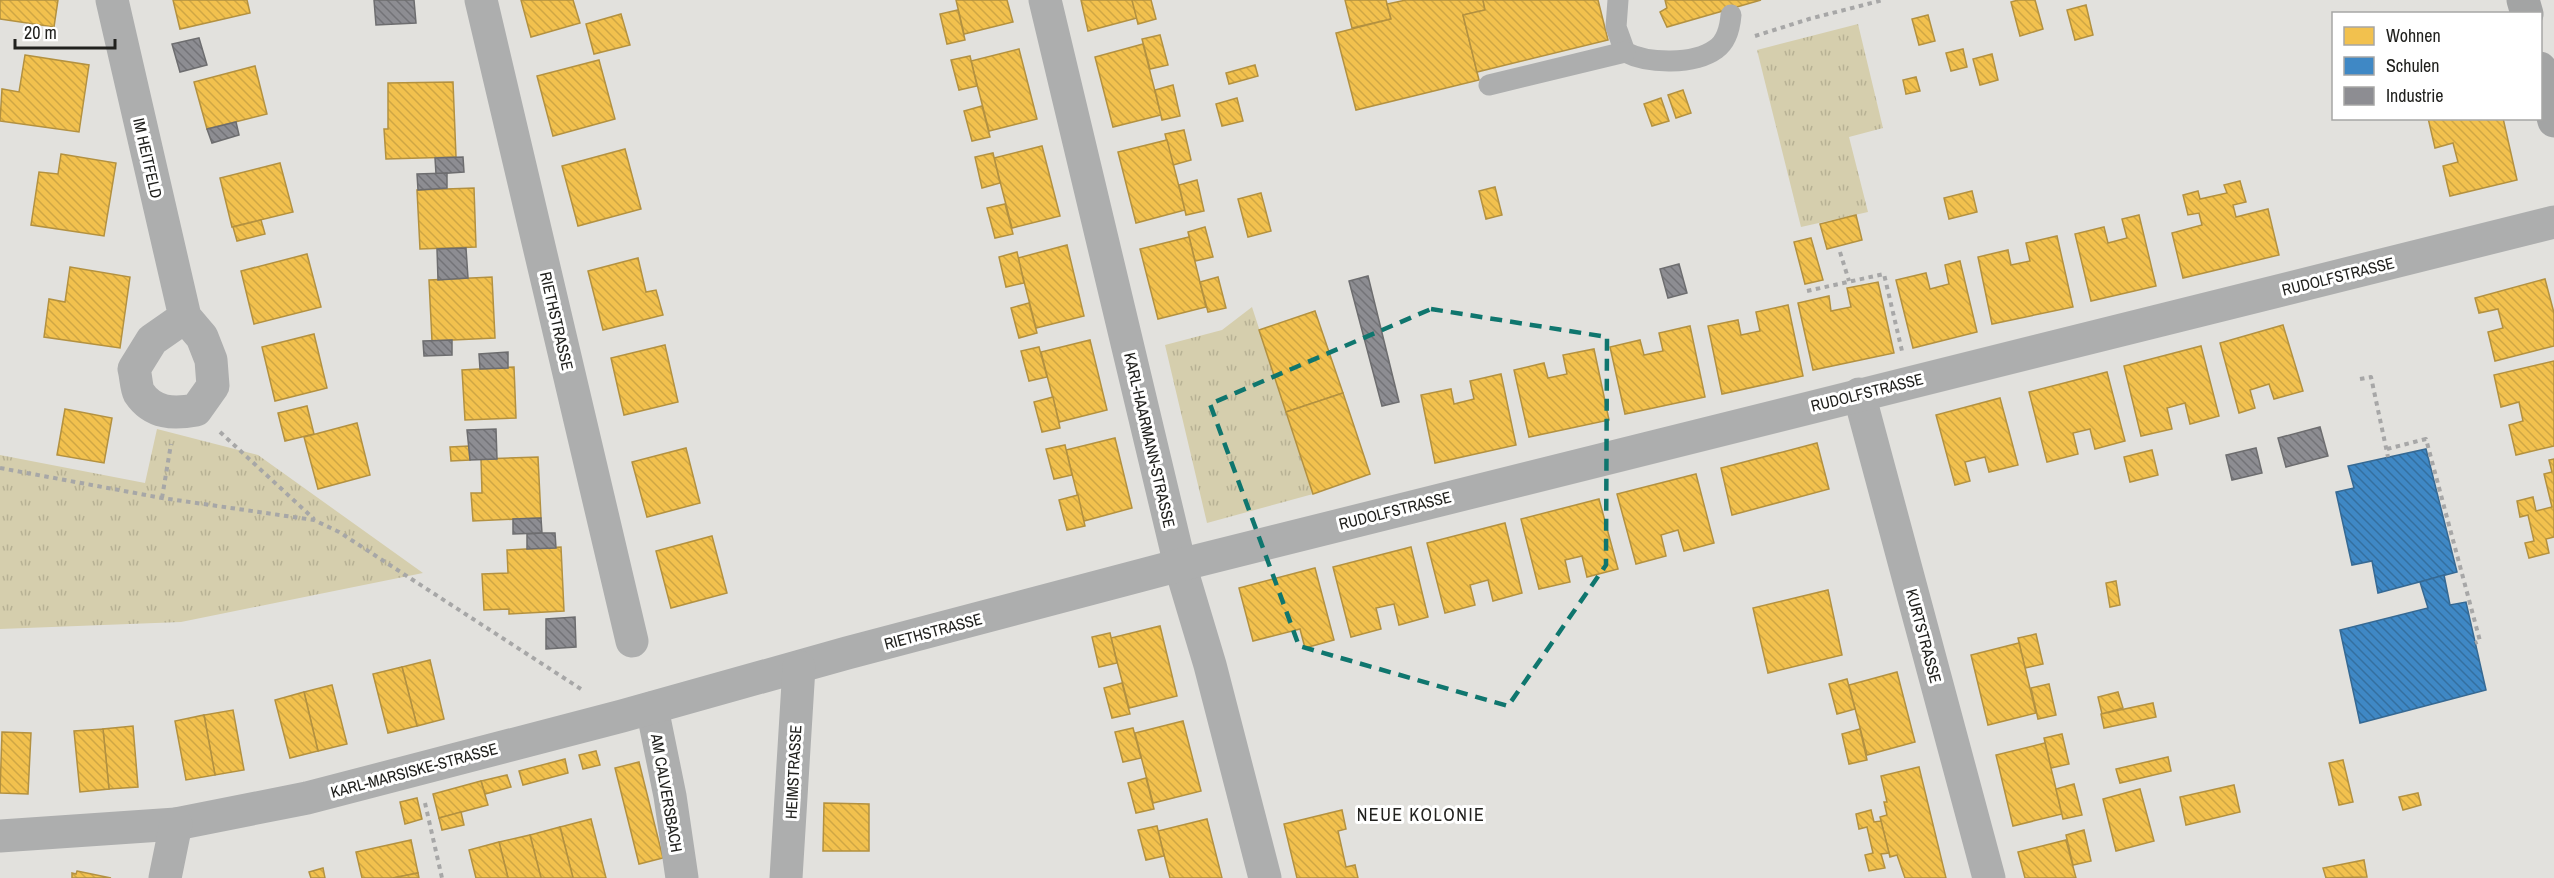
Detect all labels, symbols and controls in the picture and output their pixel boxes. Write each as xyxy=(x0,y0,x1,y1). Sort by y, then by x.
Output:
scale bar xyxy=(15,12,116,50)
legend xyxy=(2332,12,2542,120)
text: 20 m xyxy=(24,20,57,45)
text: Wohnen xyxy=(2386,23,2441,48)
text: Schulen xyxy=(2386,53,2439,78)
text: Industrie xyxy=(2386,83,2443,108)
street label: IM HEITFELD xyxy=(128,116,168,200)
street label: RUDOLFSTRASSE xyxy=(2279,251,2397,301)
street label: RIETHSTRASSE xyxy=(535,270,579,372)
street label: KARL-HAARMANN-STRASSE xyxy=(1119,350,1181,530)
street label: RUDOLFSTRASSE xyxy=(1808,367,1926,417)
street label: RUDOLFSTRASSE xyxy=(1336,485,1454,535)
street label: KURTSTRASSE xyxy=(1901,586,1947,686)
street label: RIETHSTRASSE xyxy=(882,607,984,655)
street label: HEIMSTRASSE xyxy=(780,724,806,820)
street label: AM CALVERSBACH xyxy=(646,731,688,854)
street label: KARL-MARSISKE-STRASSE xyxy=(328,737,500,803)
district label: NEUE KOLONIE xyxy=(1357,802,1485,827)

